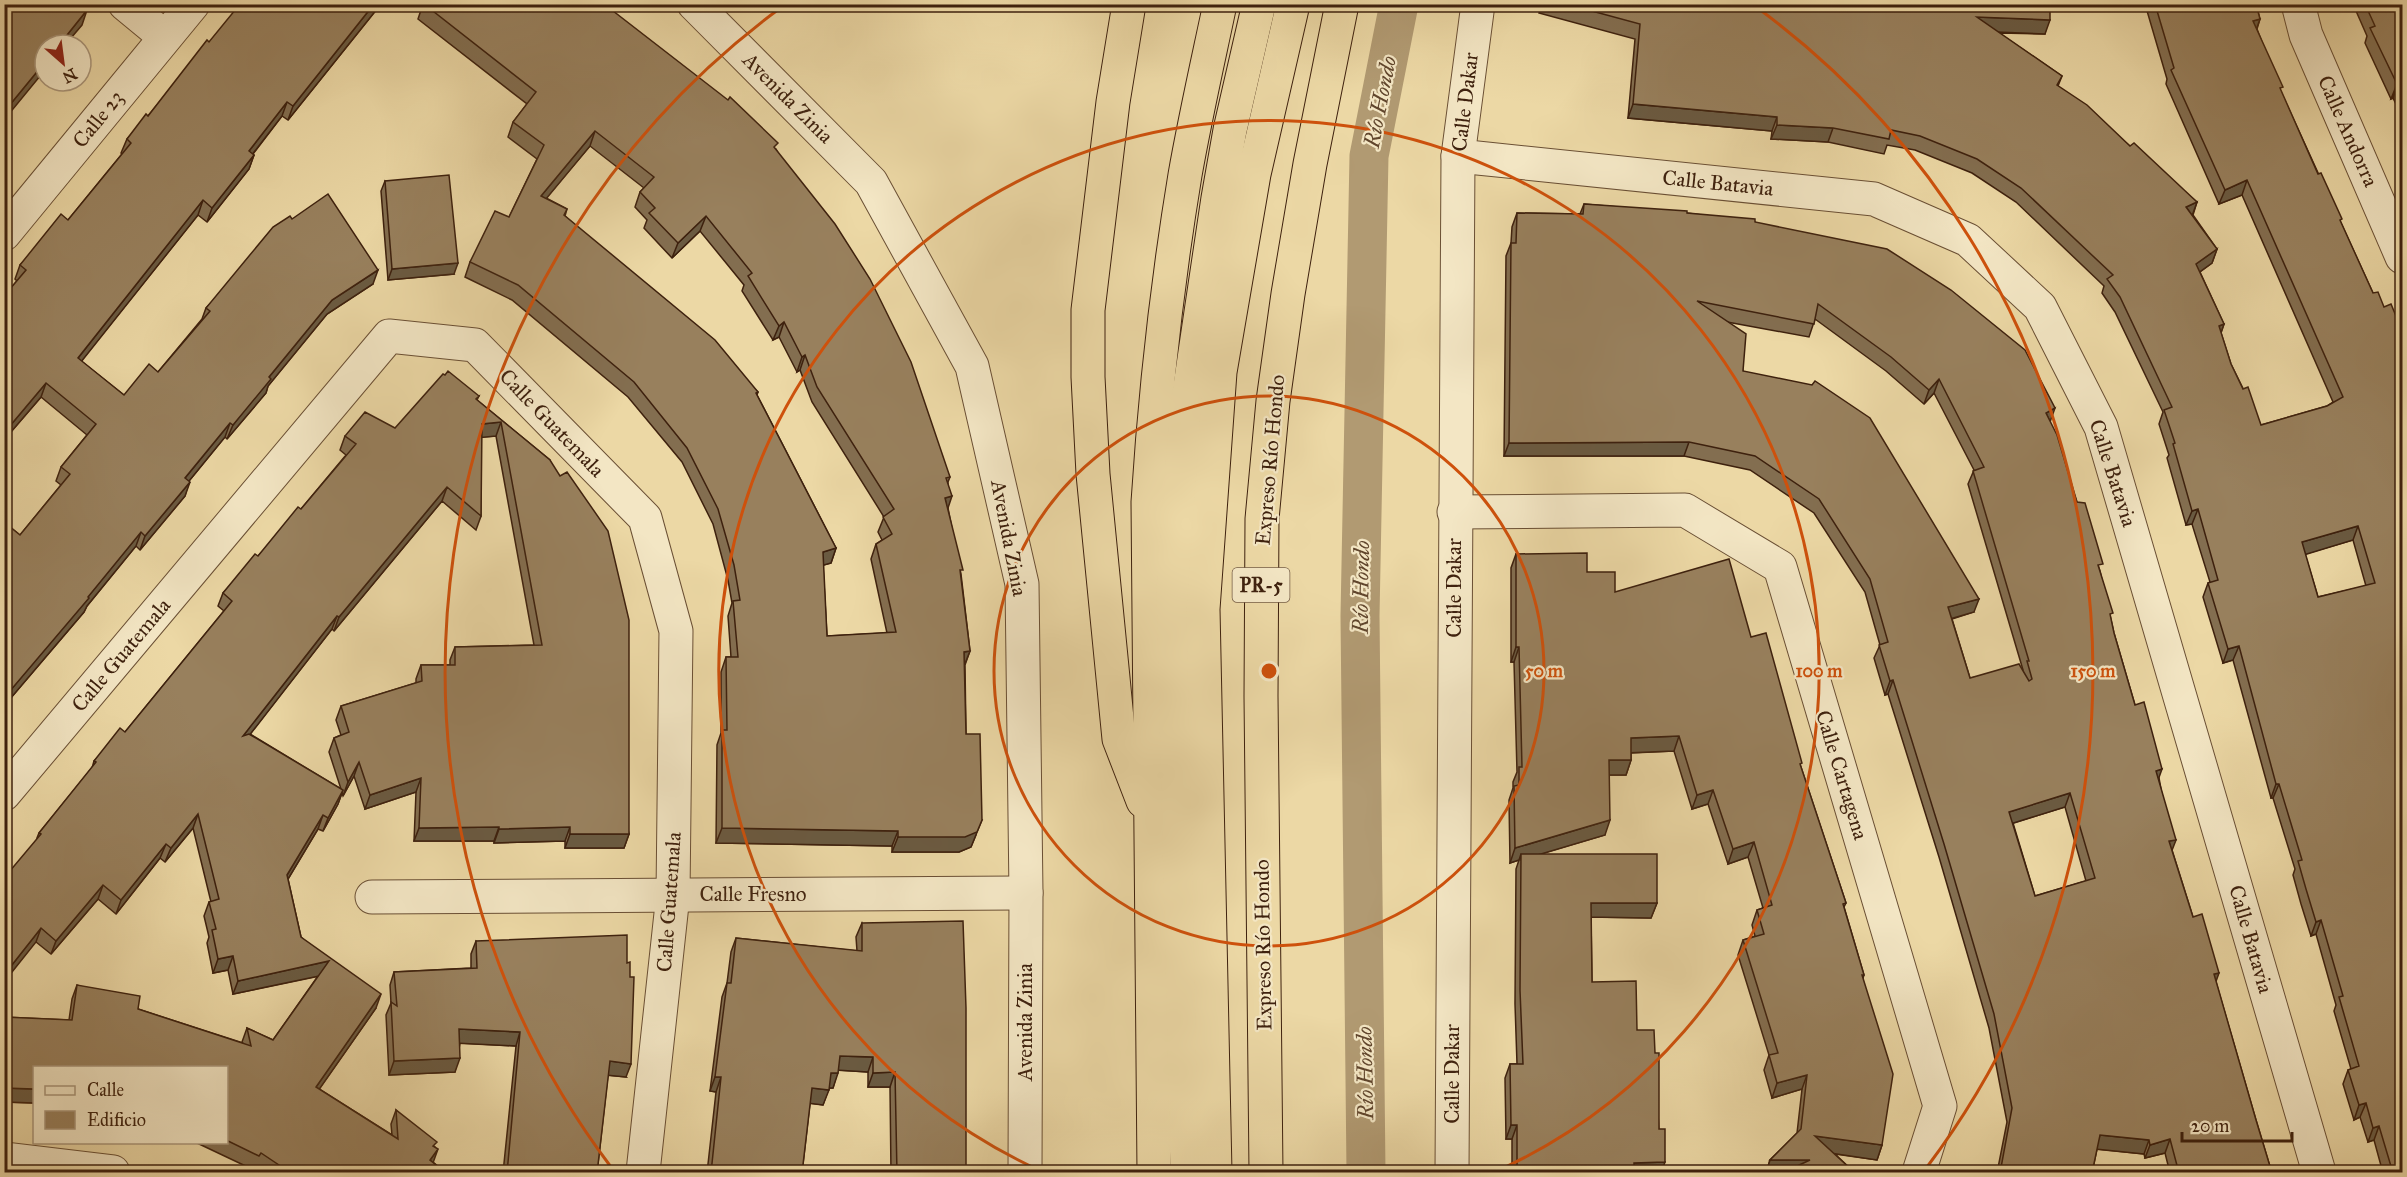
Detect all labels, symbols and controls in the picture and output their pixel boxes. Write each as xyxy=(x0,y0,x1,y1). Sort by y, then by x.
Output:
north arrow xyxy=(33,33,93,93)
street label: Avenida Zinia xyxy=(736,46,839,149)
street label: Calle Dakar xyxy=(1446,51,1484,153)
water label: Río Hondo xyxy=(1358,54,1402,151)
text: N xyxy=(59,64,80,88)
street label: Calle Andorra xyxy=(2312,71,2384,191)
street label: Calle 23 xyxy=(67,85,129,153)
street label: Calle Batavia xyxy=(1661,164,1775,202)
street label: Calle Guatemala xyxy=(494,363,610,483)
street label: Expreso Río Hondo xyxy=(1250,373,1290,546)
street label: Calle Batavia xyxy=(2083,416,2143,530)
street label: Avenida Zinia xyxy=(985,477,1033,598)
street label: Calle Dakar xyxy=(1441,538,1467,638)
water label: Río Hondo xyxy=(1347,540,1375,635)
road number: PR-5 xyxy=(1232,568,1290,602)
street label: Calle Guatemala xyxy=(66,593,176,717)
text: 50 m xyxy=(1525,660,1564,682)
text: 100 m xyxy=(1796,660,1843,682)
text: 150 m xyxy=(2071,660,2116,682)
centre of rings xyxy=(1259,661,1279,681)
street label: Calle Cartagena xyxy=(1810,707,1874,843)
street label: Calle Guatemala xyxy=(651,831,687,973)
street label: Expreso Río Hondo xyxy=(1249,859,1277,1031)
street label: Calle Fresno xyxy=(699,881,807,907)
street label: Calle Batavia xyxy=(2223,882,2279,996)
street label: Avenida Zinia xyxy=(1012,963,1038,1082)
street label: Calle Dakar xyxy=(1439,1024,1465,1124)
water label: Río Hondo xyxy=(1351,1026,1379,1121)
legend xyxy=(33,1066,228,1144)
text: Calle xyxy=(87,1079,124,1101)
scale bar xyxy=(2182,1105,2292,1143)
text: Edificio xyxy=(87,1109,146,1131)
text: 20 m xyxy=(2191,1115,2229,1137)

